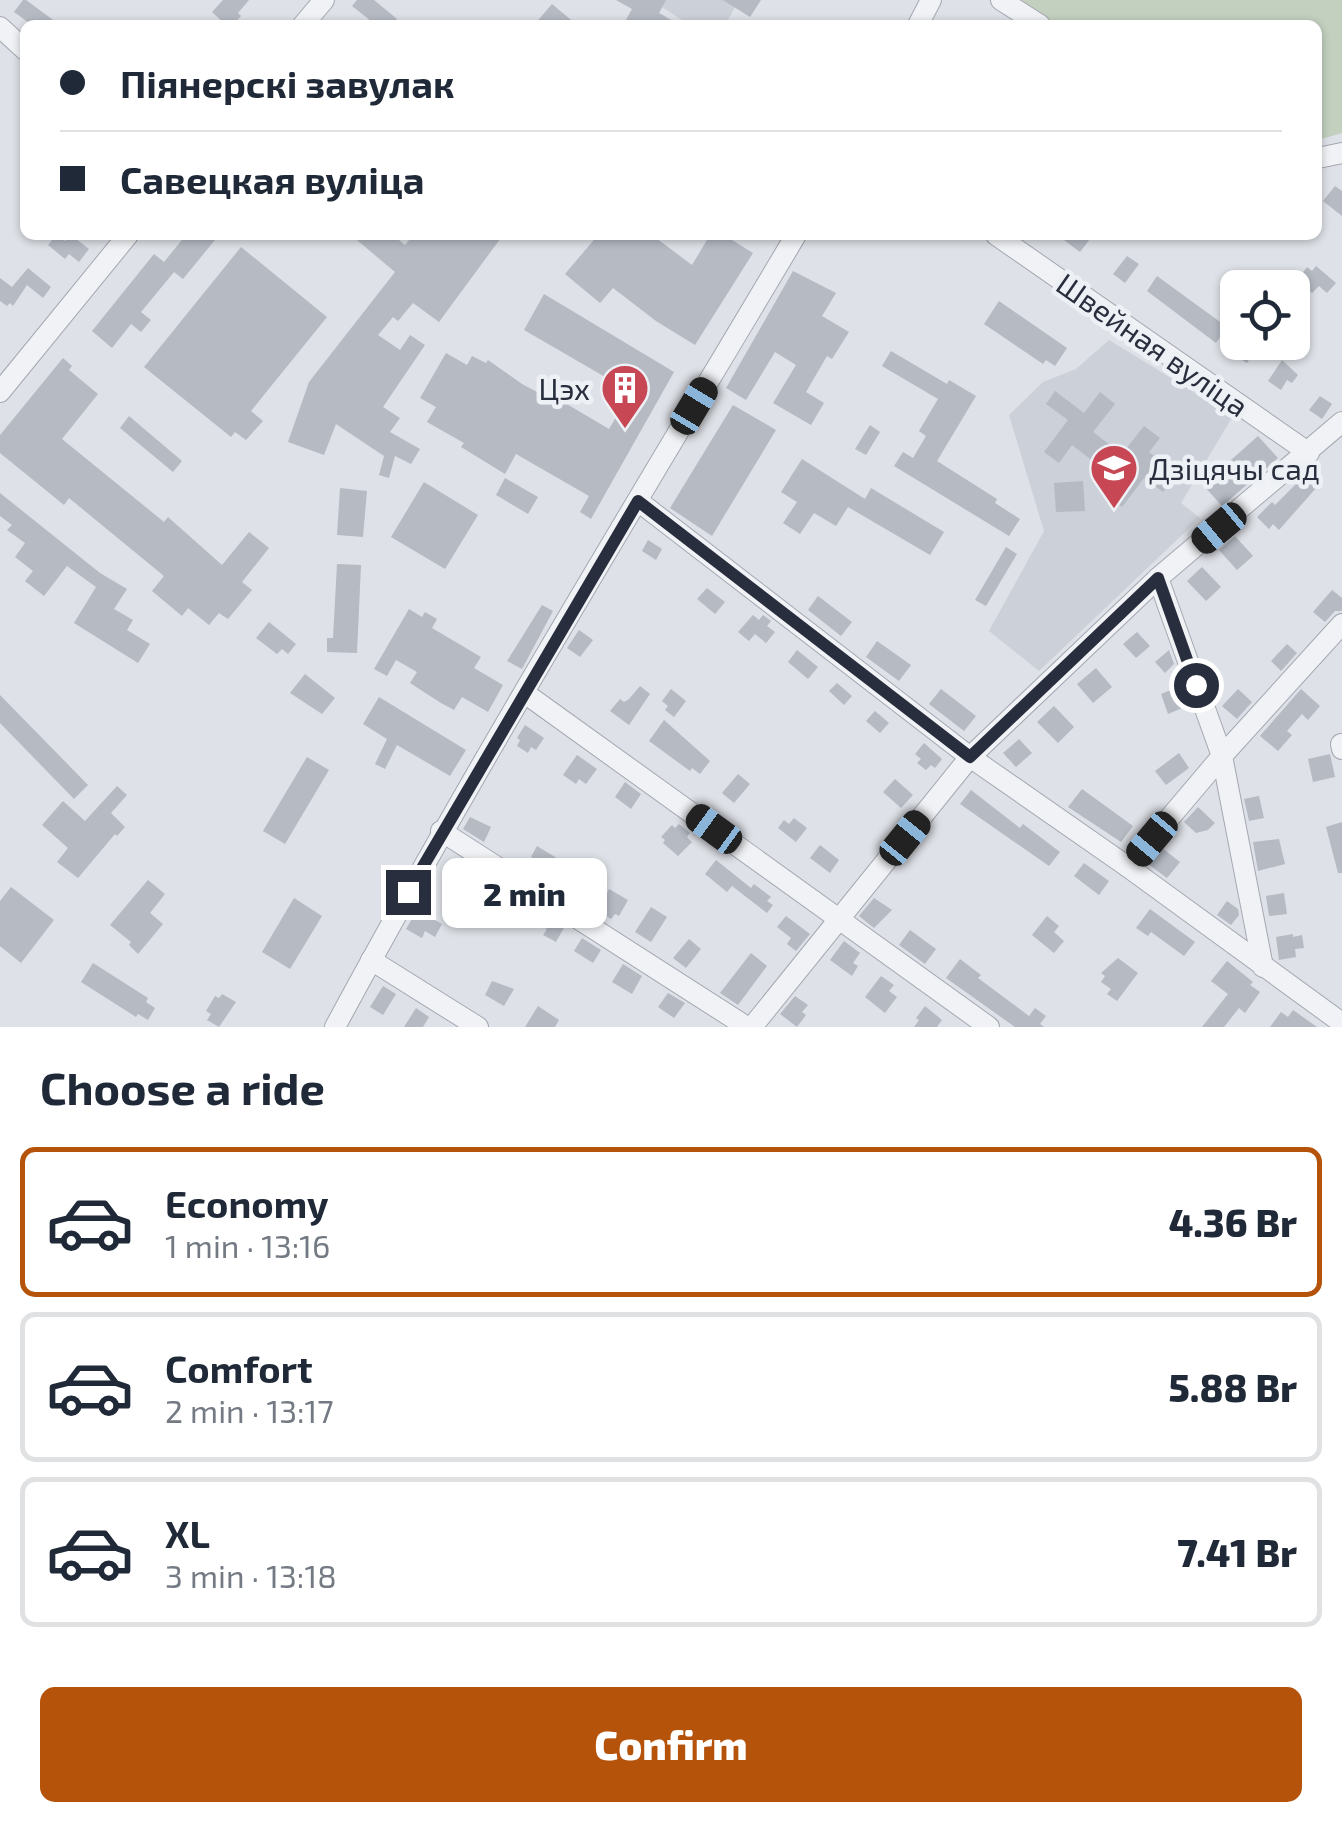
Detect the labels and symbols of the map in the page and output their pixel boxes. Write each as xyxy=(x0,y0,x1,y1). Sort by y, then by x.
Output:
street label: Швейная вуліца xyxy=(1050,265,1256,424)
building icon: Цэх xyxy=(599,362,651,430)
place label: Цэх xyxy=(538,370,590,406)
car xyxy=(666,373,722,439)
school or university icon: Дзіцячы сад xyxy=(1088,442,1140,510)
place label: Дзіцячы сад xyxy=(1149,450,1320,486)
car xyxy=(1186,497,1252,559)
route start xyxy=(1174,663,1219,708)
car xyxy=(681,799,747,859)
car xyxy=(874,805,936,871)
car xyxy=(1121,806,1183,872)
callout: 2 min xyxy=(443,857,608,927)
route end xyxy=(386,870,431,915)

